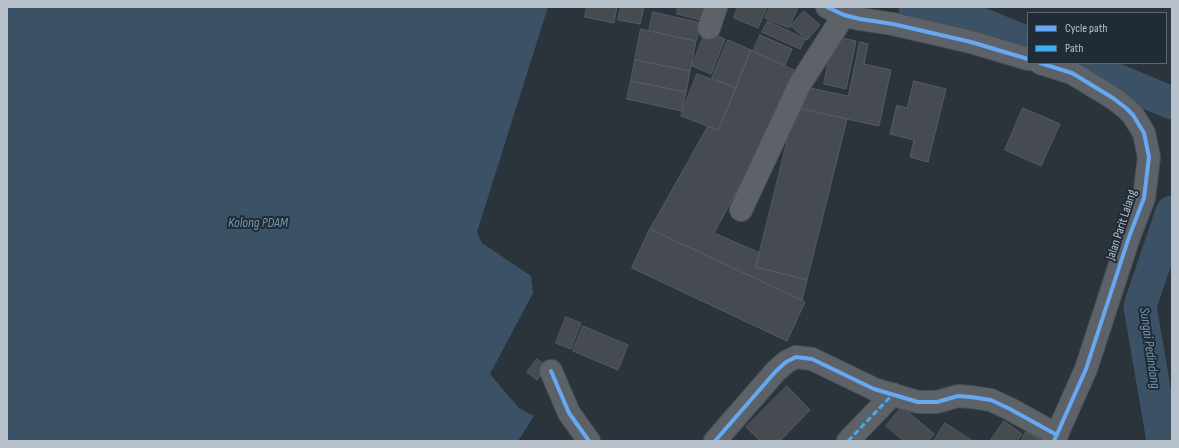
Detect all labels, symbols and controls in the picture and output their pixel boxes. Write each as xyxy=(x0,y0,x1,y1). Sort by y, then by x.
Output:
legend xyxy=(1027,12,1167,64)
text: Cycle path xyxy=(1065,21,1107,36)
text: Path xyxy=(1065,41,1083,56)
street label: Jalan Parit Lalang xyxy=(1103,188,1141,262)
water label: Kolong PDAM xyxy=(228,215,288,231)
water label: Sungai Pedindang xyxy=(1135,306,1163,390)

